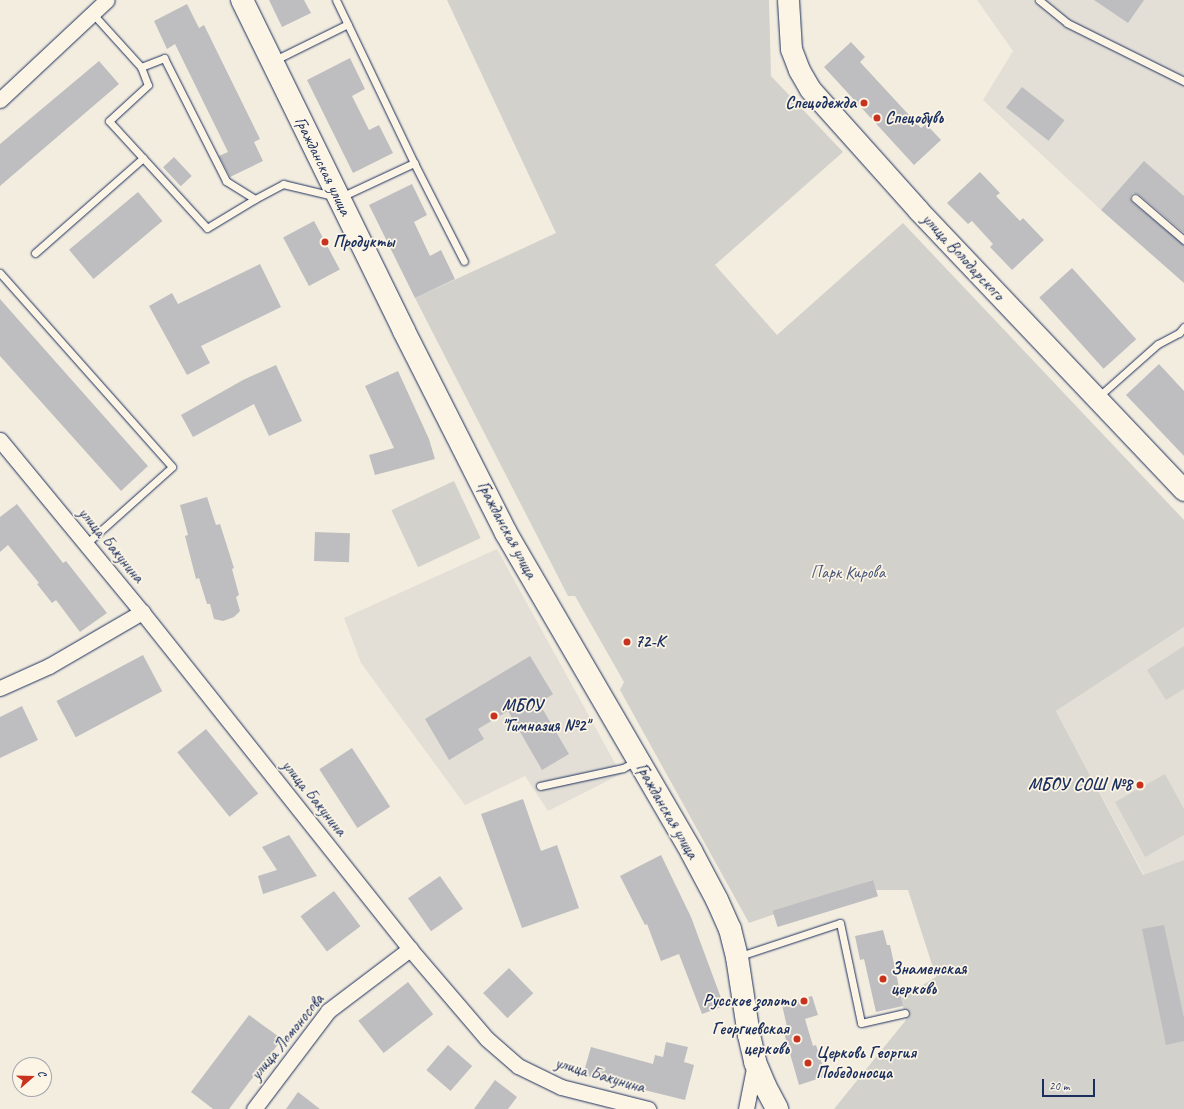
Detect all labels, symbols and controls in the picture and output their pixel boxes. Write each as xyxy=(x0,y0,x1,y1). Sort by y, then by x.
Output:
place label: Спецодежда xyxy=(785,93,856,113)
marker: Спецодежда xyxy=(859,98,869,108)
place label: Спецобувь xyxy=(885,108,943,128)
street label: Гражданская улица xyxy=(290,113,356,219)
marker: Спецобувь xyxy=(872,113,882,123)
street label: улица Володарского xyxy=(918,210,1008,304)
place label: Продукты xyxy=(333,232,394,252)
marker: Продукты xyxy=(320,237,330,247)
street label: Гражданская улица xyxy=(473,477,541,583)
street label: улица Бакунина xyxy=(74,503,148,587)
park label: Парк Кирова xyxy=(812,563,884,583)
place label: 72-К xyxy=(635,632,664,652)
marker: 72-К xyxy=(622,637,632,647)
place label: МБОУ "Гимназия №2" xyxy=(502,696,589,736)
marker: МБОУ "Гимназия №2" xyxy=(489,711,499,721)
street label: улица Бакунина xyxy=(277,756,351,840)
street label: Гражданская улица xyxy=(631,759,703,863)
place label: МБОУ СОШ №8 xyxy=(1029,775,1132,795)
marker: МБОУ СОШ №8 xyxy=(1135,780,1145,790)
place label: Знаменская церковь xyxy=(891,959,967,999)
marker: Знаменская церковь xyxy=(878,974,888,984)
street label: улица Ломоносова xyxy=(246,990,328,1084)
place label: Русское золото xyxy=(703,991,796,1011)
marker: Русское золото xyxy=(799,996,809,1006)
place label: Георгиевская церковь xyxy=(712,1019,789,1059)
marker: Георгиевская церковь xyxy=(792,1034,802,1044)
place label: Церковь Георгия Победоносца xyxy=(816,1043,914,1083)
street label: улица Бакунина xyxy=(553,1052,647,1098)
north arrow xyxy=(12,1057,52,1097)
marker: Церковь Георгия Победоносца xyxy=(803,1058,813,1068)
text: С xyxy=(35,1068,50,1078)
scale bar xyxy=(1044,1071,1097,1097)
text: 20 m xyxy=(1049,1078,1069,1094)

